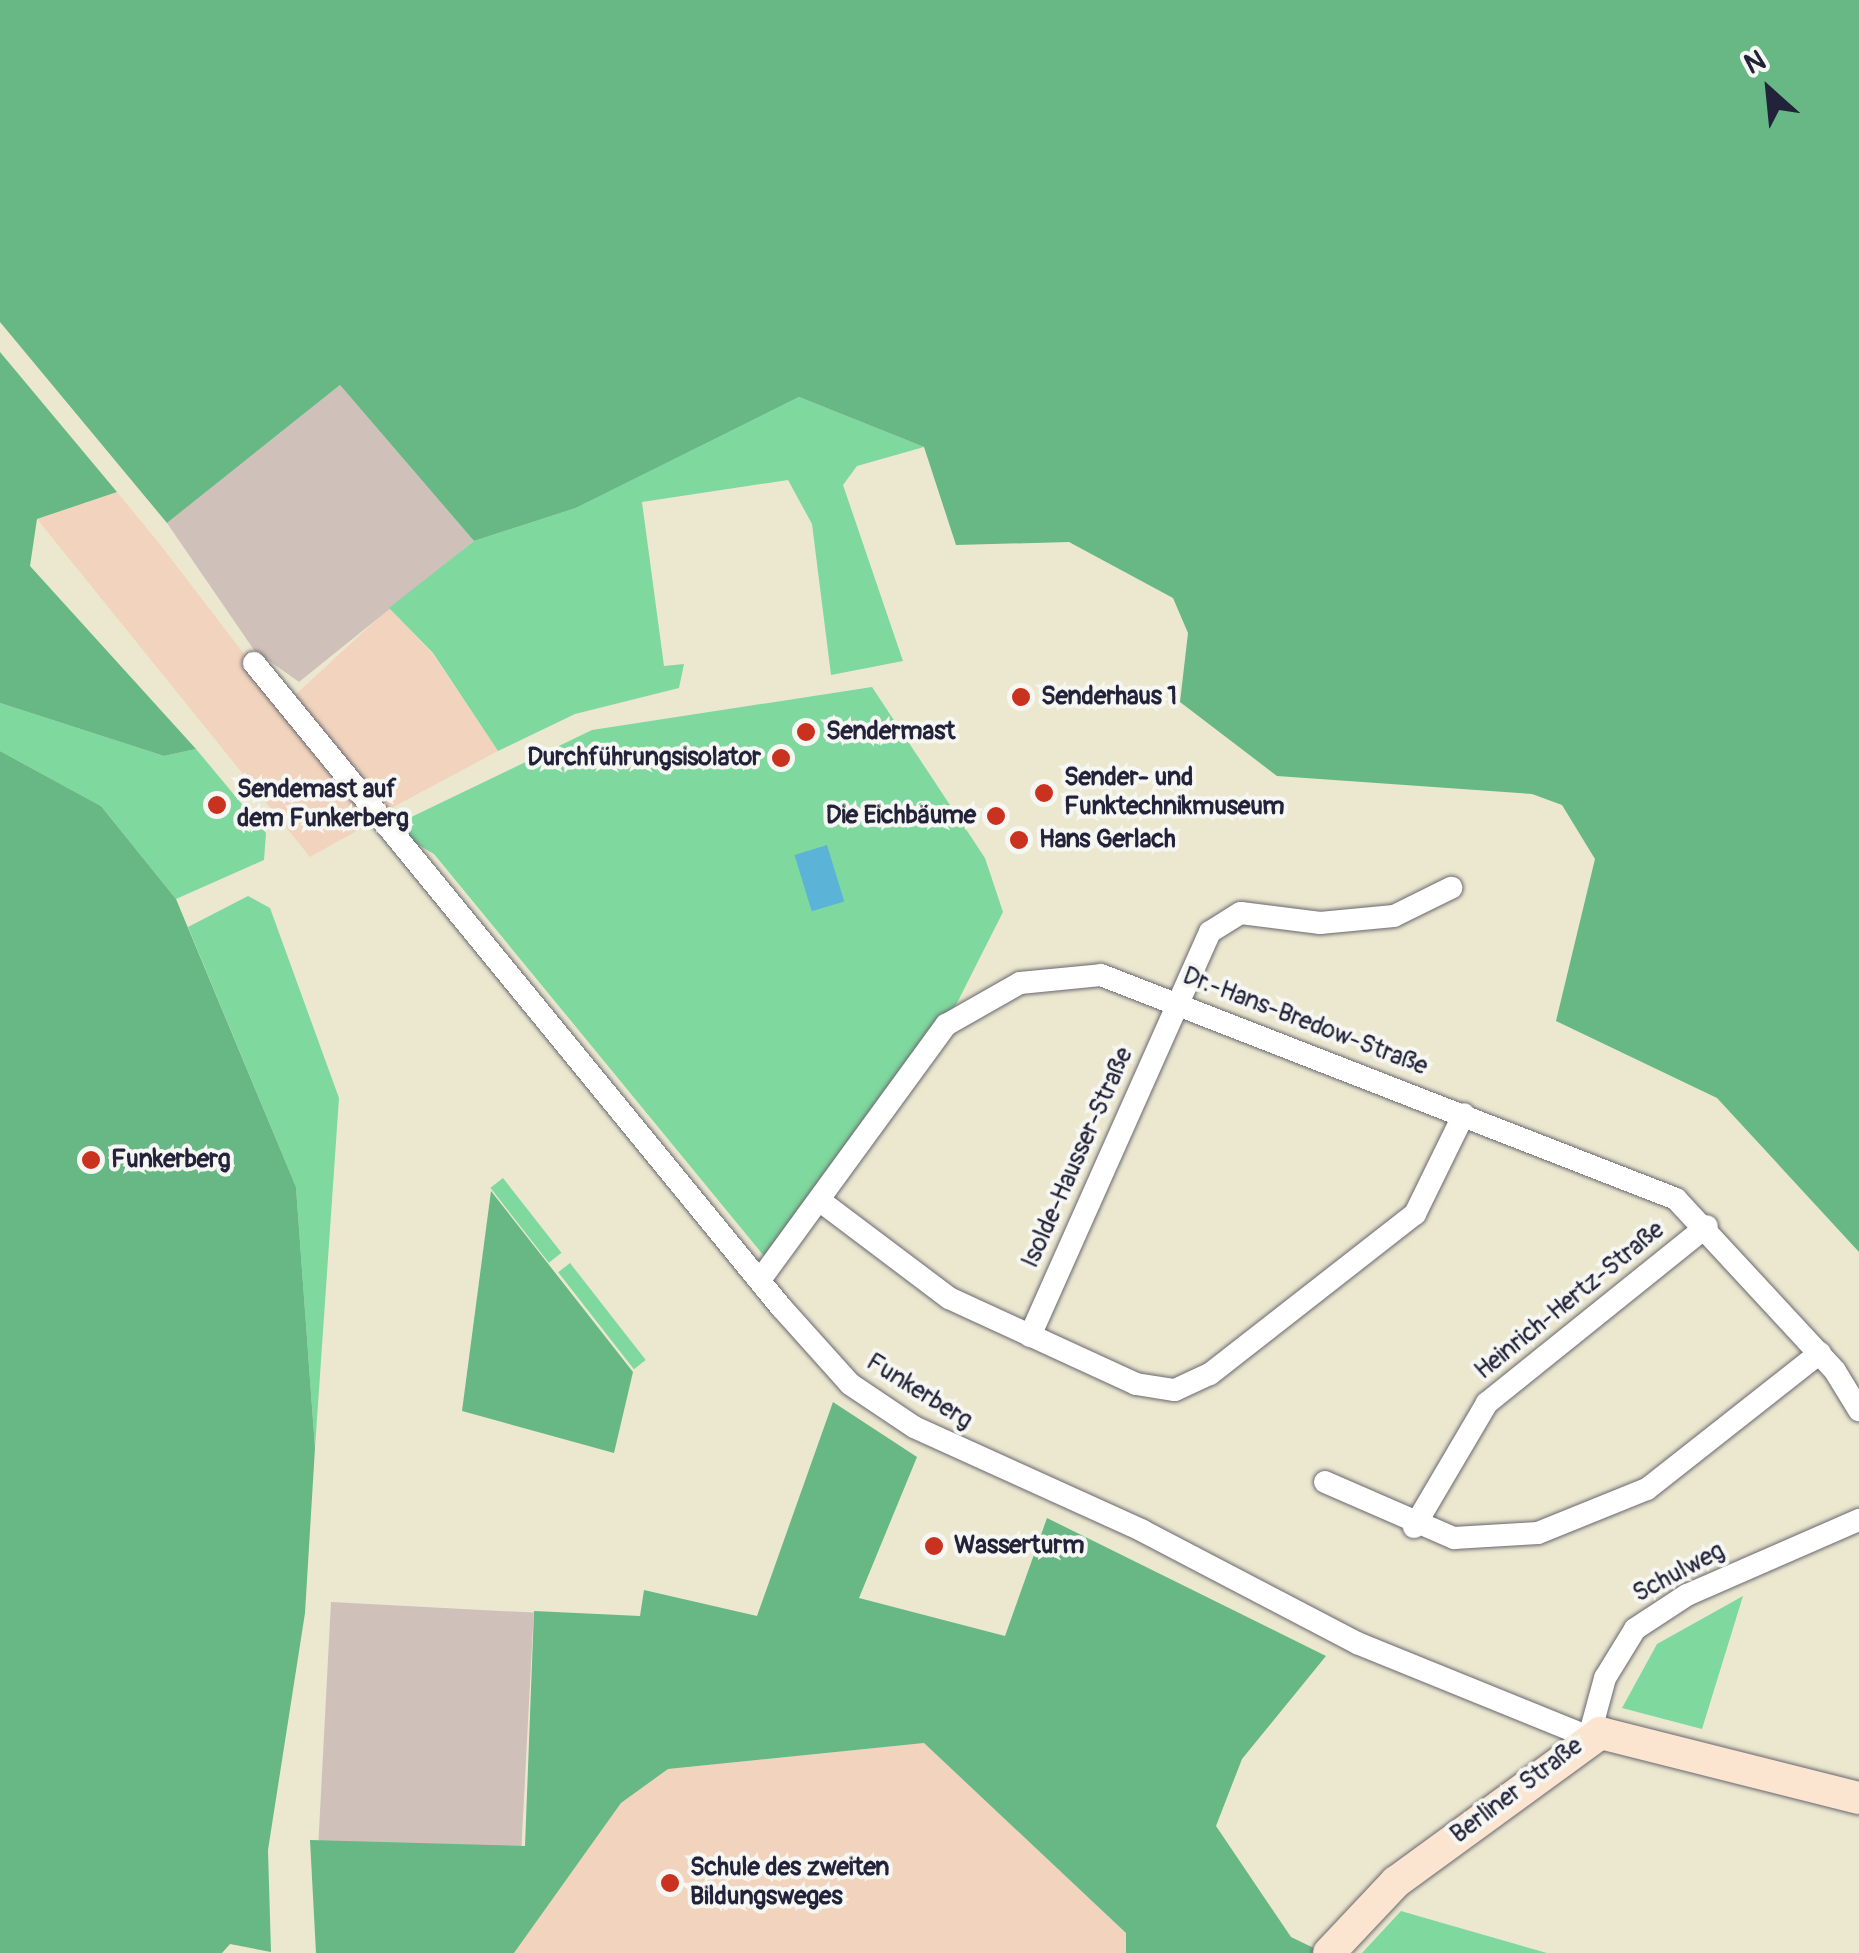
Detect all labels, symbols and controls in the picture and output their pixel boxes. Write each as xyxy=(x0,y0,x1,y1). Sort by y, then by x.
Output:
north arrow xyxy=(1719,40,1819,140)
text: N xyxy=(1739,43,1772,83)
place label: Senderhaus 1 xyxy=(1041,682,1177,712)
marker: Senderhaus 1 xyxy=(1010,686,1032,708)
place label: Sendermast xyxy=(826,717,955,747)
marker: Sendermast xyxy=(795,721,817,743)
place label: Durchführungsisolator xyxy=(527,743,761,773)
marker: Durchführungsisolator xyxy=(770,747,792,769)
place label: Sender- und Funktechnikmuseum xyxy=(1064,764,1284,823)
place label: Sendemast auf dem Funkerberg xyxy=(237,776,409,835)
marker: Sender- und Funktechnikmuseum xyxy=(1033,782,1055,804)
marker: Sendemast auf dem Funkerberg xyxy=(206,794,228,816)
place label: Die Eichbäume xyxy=(826,801,976,831)
marker: Die Eichbäume xyxy=(985,805,1007,827)
place label: Hans Gerlach xyxy=(1039,825,1176,855)
marker: Hans Gerlach xyxy=(1008,829,1030,851)
street label: Dr.-Hans-Bredow-Straße xyxy=(1178,961,1432,1083)
street label: Isolde-Hausser-Straße xyxy=(1016,1043,1140,1273)
place label: Funkerberg xyxy=(111,1145,231,1175)
marker: Funkerberg xyxy=(80,1149,102,1171)
street label: Heinrich-Hertz-Straße xyxy=(1469,1215,1671,1387)
street label: Funkerberg xyxy=(860,1348,978,1436)
place label: Wasserturm xyxy=(954,1531,1084,1561)
marker: Wasserturm xyxy=(923,1535,945,1557)
street label: Schulweg xyxy=(1628,1536,1730,1610)
street label: Berliner Straße xyxy=(1445,1732,1589,1850)
place label: Schule des zweiten Bildungsweges xyxy=(690,1854,889,1913)
marker: Schule des zweiten Bildungsweges xyxy=(659,1872,681,1894)

